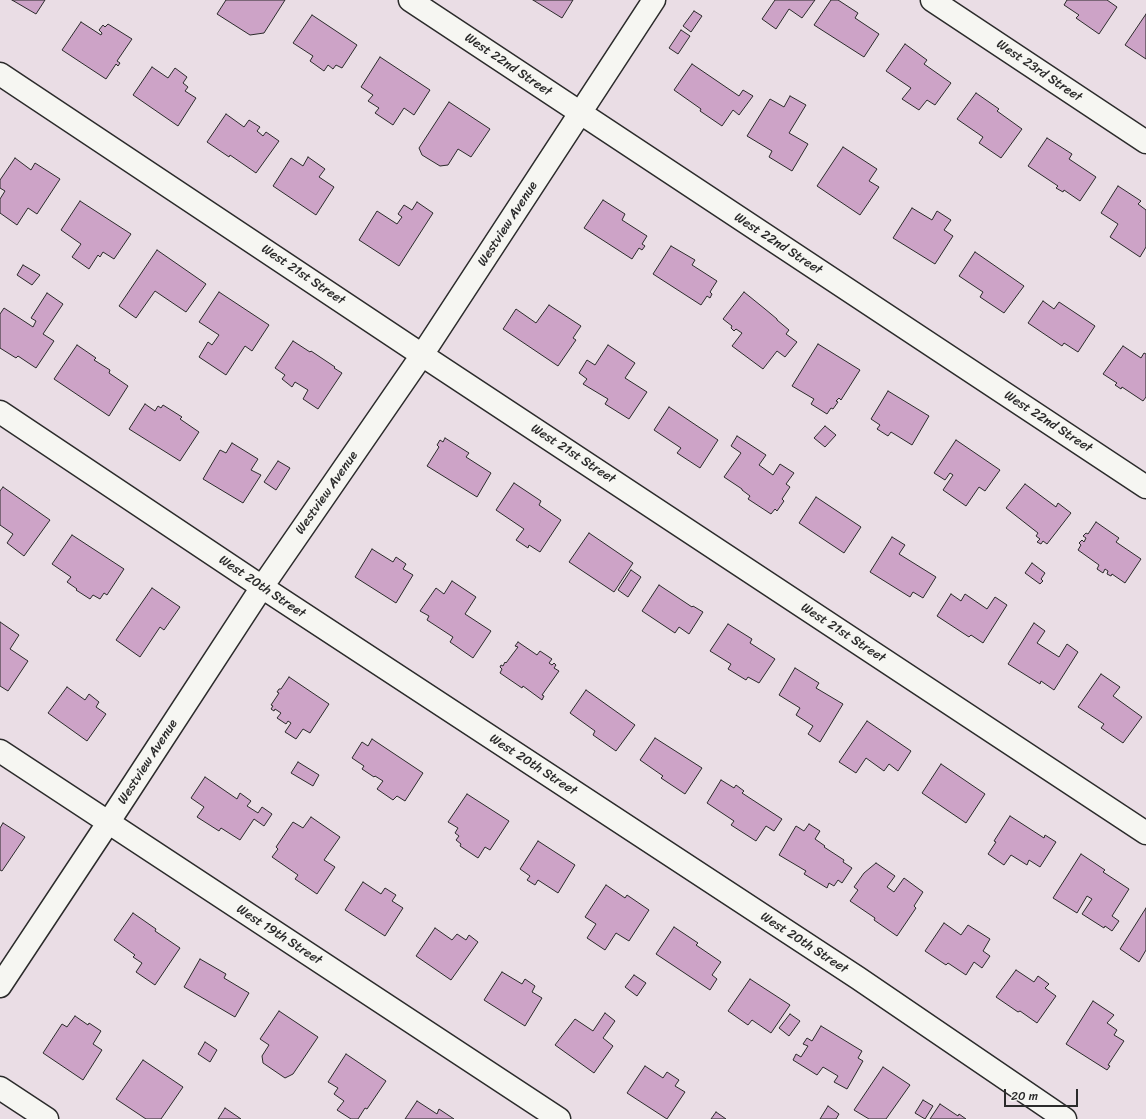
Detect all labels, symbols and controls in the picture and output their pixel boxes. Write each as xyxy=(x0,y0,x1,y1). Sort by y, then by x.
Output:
street label: West 22nd Street xyxy=(461,30,555,100)
street label: West 23rd Street xyxy=(993,37,1085,105)
street label: Westview Avenue xyxy=(475,179,541,269)
street label: West 22nd Street xyxy=(731,210,825,278)
street label: West 21st Street xyxy=(258,241,348,309)
street label: West 22nd Street xyxy=(1001,388,1095,456)
street label: West 21st Street xyxy=(528,421,618,487)
street label: Westview Avenue xyxy=(292,448,362,538)
street label: West 20th Street xyxy=(216,552,308,622)
street label: West 21st Street xyxy=(798,600,888,666)
street label: Westview Avenue xyxy=(115,717,181,807)
street label: West 20th Street xyxy=(486,731,580,799)
street label: West 19th Street xyxy=(233,902,325,968)
street label: West 20th Street xyxy=(757,909,851,977)
scale bar xyxy=(1006,1081,1080,1107)
text: 20 m xyxy=(1011,1085,1038,1107)

